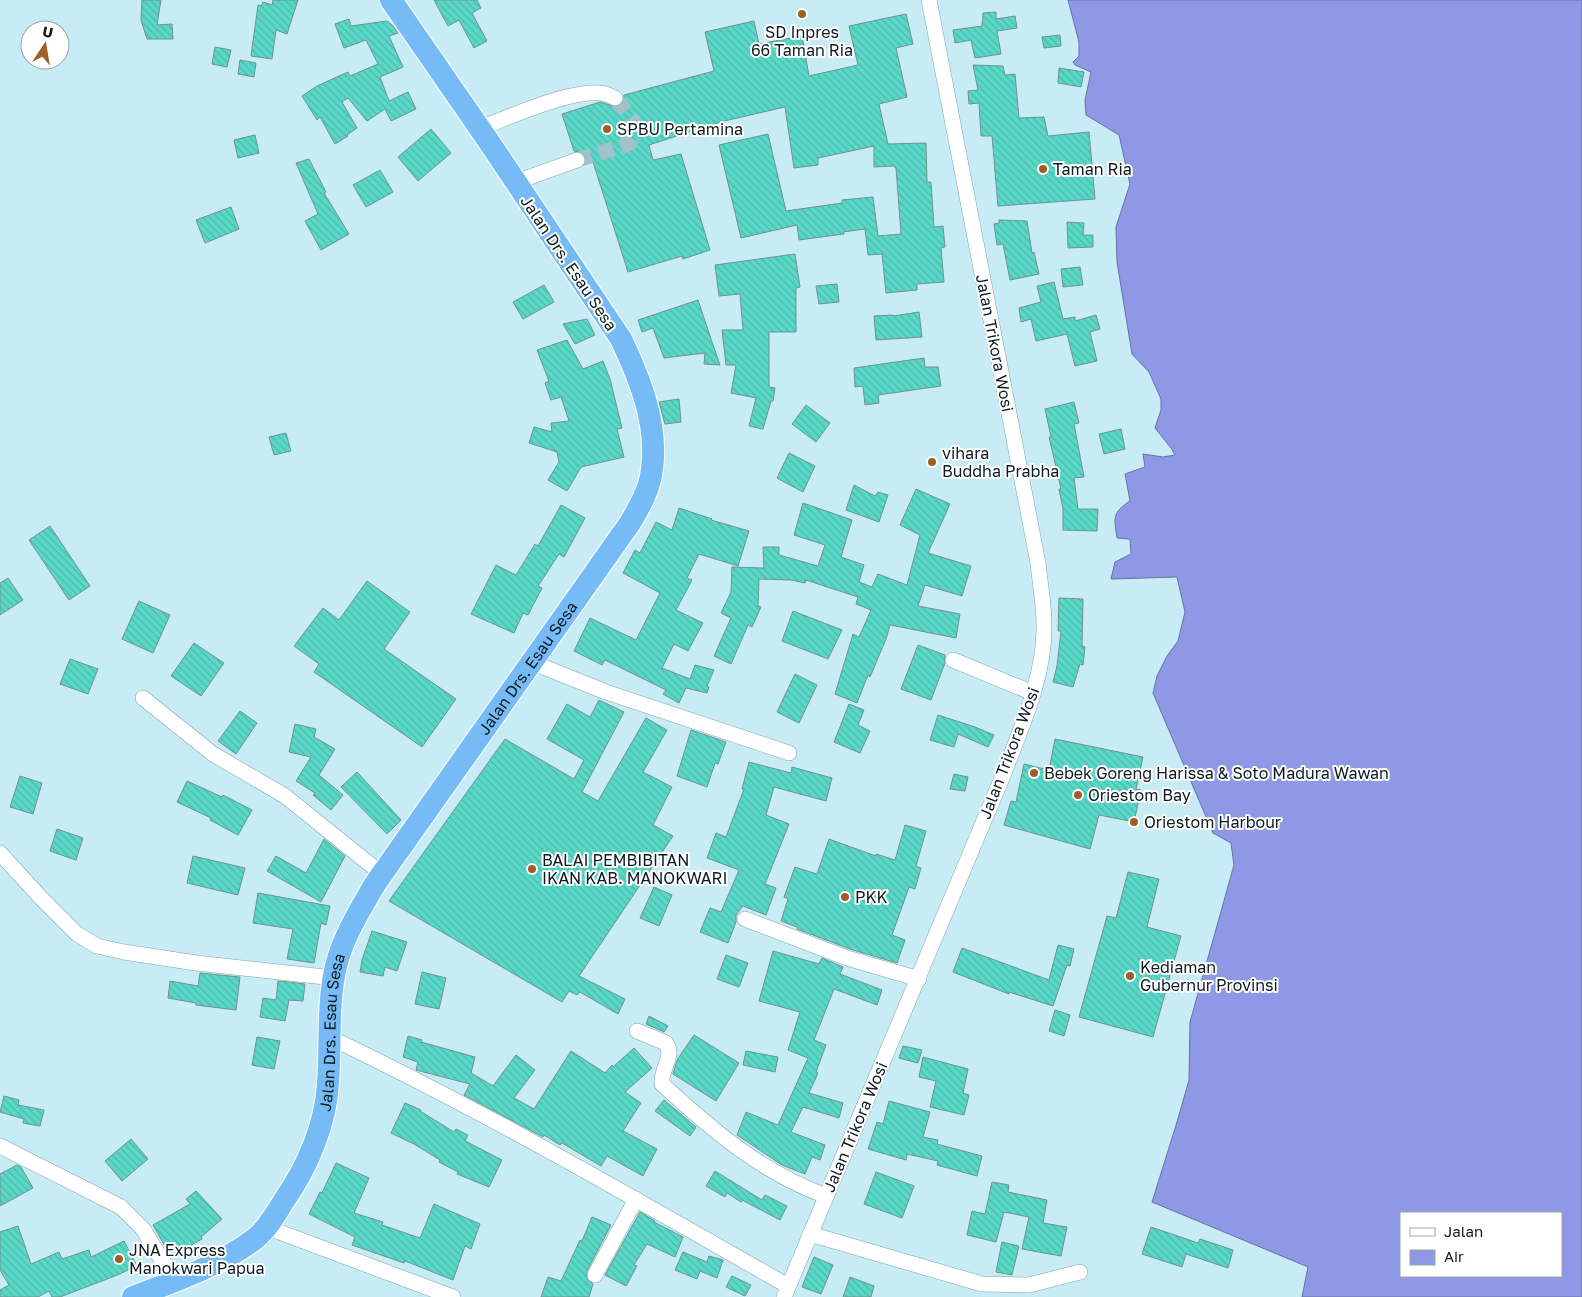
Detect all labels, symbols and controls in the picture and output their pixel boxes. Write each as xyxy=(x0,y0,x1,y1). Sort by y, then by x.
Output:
marker: SD Inpres 66 Taman Ria xyxy=(796,8,808,20)
north arrow xyxy=(20,20,70,70)
text: U xyxy=(41,22,55,41)
place label: SD Inpres 66 Taman Ria xyxy=(751,22,853,60)
place label: SPBU Pertamina xyxy=(617,119,743,139)
marker: SPBU Pertamina xyxy=(601,123,613,135)
place label: Taman Ria xyxy=(1053,159,1132,179)
marker: Taman Ria xyxy=(1037,163,1049,175)
street label: Jalan Drs. Esau Sesa xyxy=(516,192,622,334)
street label: Jalan Trikora Wosi xyxy=(972,273,1018,413)
place label: vihara Buddha Prabha xyxy=(942,443,1059,481)
marker: vihara Buddha Prabha xyxy=(926,456,938,468)
street label: Jalan Drs. Esau Sesa xyxy=(474,597,582,739)
street label: Jalan Trikora Wosi xyxy=(975,684,1043,822)
place label: Bebek Goreng Harissa & Soto Madura Wawan xyxy=(1044,763,1389,783)
marker: Bebek Goreng Harissa & Soto Madura Wawan xyxy=(1028,767,1040,779)
place label: Oriestom Bay xyxy=(1088,785,1191,805)
marker: Oriestom Bay xyxy=(1072,789,1084,801)
place label: Oriestom Harbour xyxy=(1144,812,1281,832)
marker: Oriestom Harbour xyxy=(1128,816,1140,828)
place label: BALAI PEMBIBITAN IKAN KAB. MANOKWARI xyxy=(542,850,727,888)
marker: BALAI PEMBIBITAN IKAN KAB. MANOKWARI xyxy=(526,863,538,875)
place label: PKK xyxy=(855,887,888,907)
marker: PKK xyxy=(839,891,851,903)
street label: Jalan Drs. Esau Sesa xyxy=(314,951,349,1113)
place label: Kediaman Gubernur Provinsi xyxy=(1140,957,1278,995)
marker: Kediaman Gubernur Provinsi xyxy=(1124,970,1136,982)
street label: Jalan Trikora Wosi xyxy=(819,1059,891,1195)
legend xyxy=(1400,1212,1562,1277)
text: Jalan xyxy=(1444,1222,1483,1240)
place label: JNA Express Manokwari Papua xyxy=(129,1240,265,1278)
text: Air xyxy=(1444,1247,1464,1265)
marker: JNA Express Manokwari Papua xyxy=(113,1253,125,1265)

